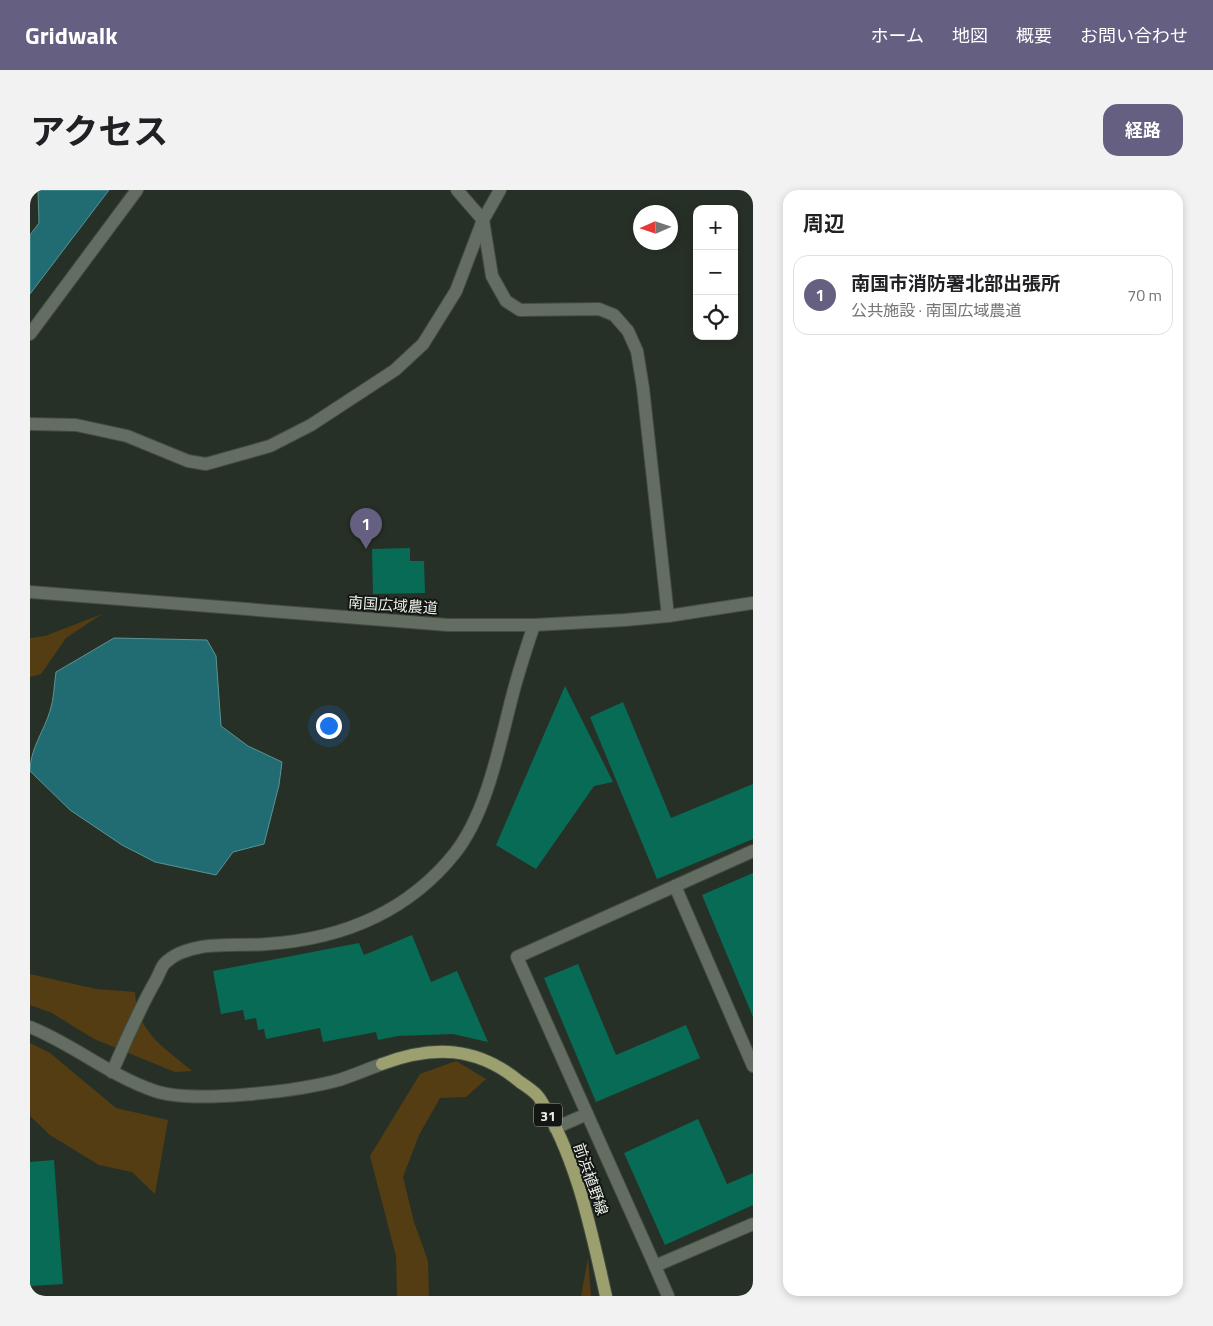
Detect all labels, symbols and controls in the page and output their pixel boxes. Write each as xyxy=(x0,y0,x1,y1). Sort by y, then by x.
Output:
text: Gridwalk xyxy=(25,17,118,53)
text: ホーム xyxy=(871,22,924,49)
text: 地図 xyxy=(952,22,988,49)
text: 概要 xyxy=(1016,22,1052,49)
text: お問い合わせ xyxy=(1080,22,1188,49)
text: アクセス xyxy=(30,104,168,158)
button: 経路 xyxy=(1103,104,1183,156)
north arrow xyxy=(633,205,678,250)
map controls xyxy=(693,205,738,340)
button: + xyxy=(693,205,738,250)
text: 周辺 xyxy=(803,207,845,239)
button: − xyxy=(693,250,738,295)
text: 南国市消防署北部出張所 xyxy=(851,268,1060,297)
text: 1 xyxy=(816,283,824,307)
text: 70 m xyxy=(1127,283,1162,307)
button: locate xyxy=(693,295,738,340)
text: 公共施設 · 南国広域農道 xyxy=(851,298,1022,322)
pin: 1 xyxy=(350,508,382,549)
street label: 南国広域農道 xyxy=(347,590,439,620)
your location xyxy=(316,713,342,739)
road number: 31 xyxy=(534,1104,562,1126)
street label: 前浜植野線 xyxy=(568,1140,614,1218)

